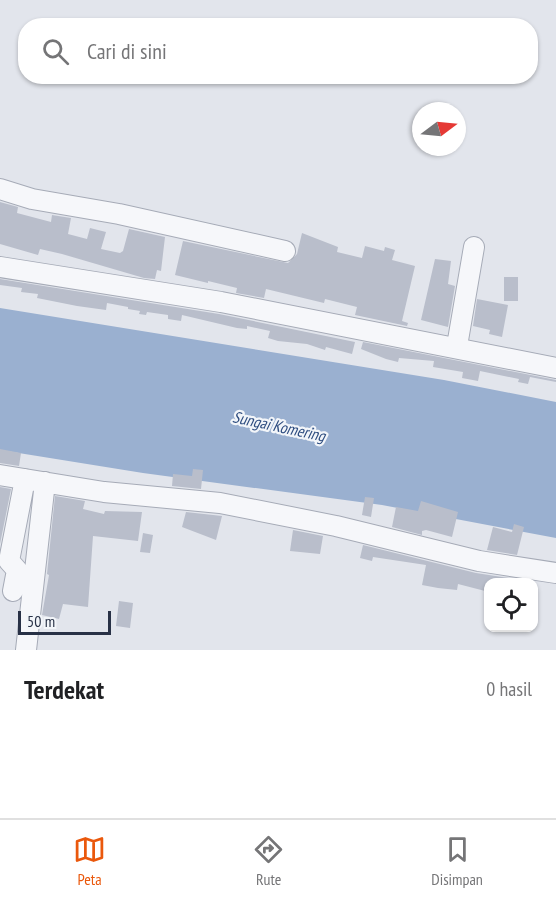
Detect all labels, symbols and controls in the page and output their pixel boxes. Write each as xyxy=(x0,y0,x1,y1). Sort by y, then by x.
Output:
search box xyxy=(18,18,538,84)
icon: search xyxy=(39,35,72,68)
text: Cari di sini xyxy=(87,37,167,65)
north arrow xyxy=(412,102,466,156)
water label: Sungai Komering xyxy=(231,406,328,446)
map controls xyxy=(484,578,538,632)
button: locate xyxy=(484,578,538,632)
scale bar xyxy=(18,608,111,636)
text: 50 m xyxy=(27,611,55,631)
text: Terdekat xyxy=(24,673,104,706)
text: 0 hasil xyxy=(486,676,532,702)
tab: Peta xyxy=(73,833,106,889)
tab: Rute xyxy=(252,833,285,889)
tab: Disimpan xyxy=(431,833,483,889)

